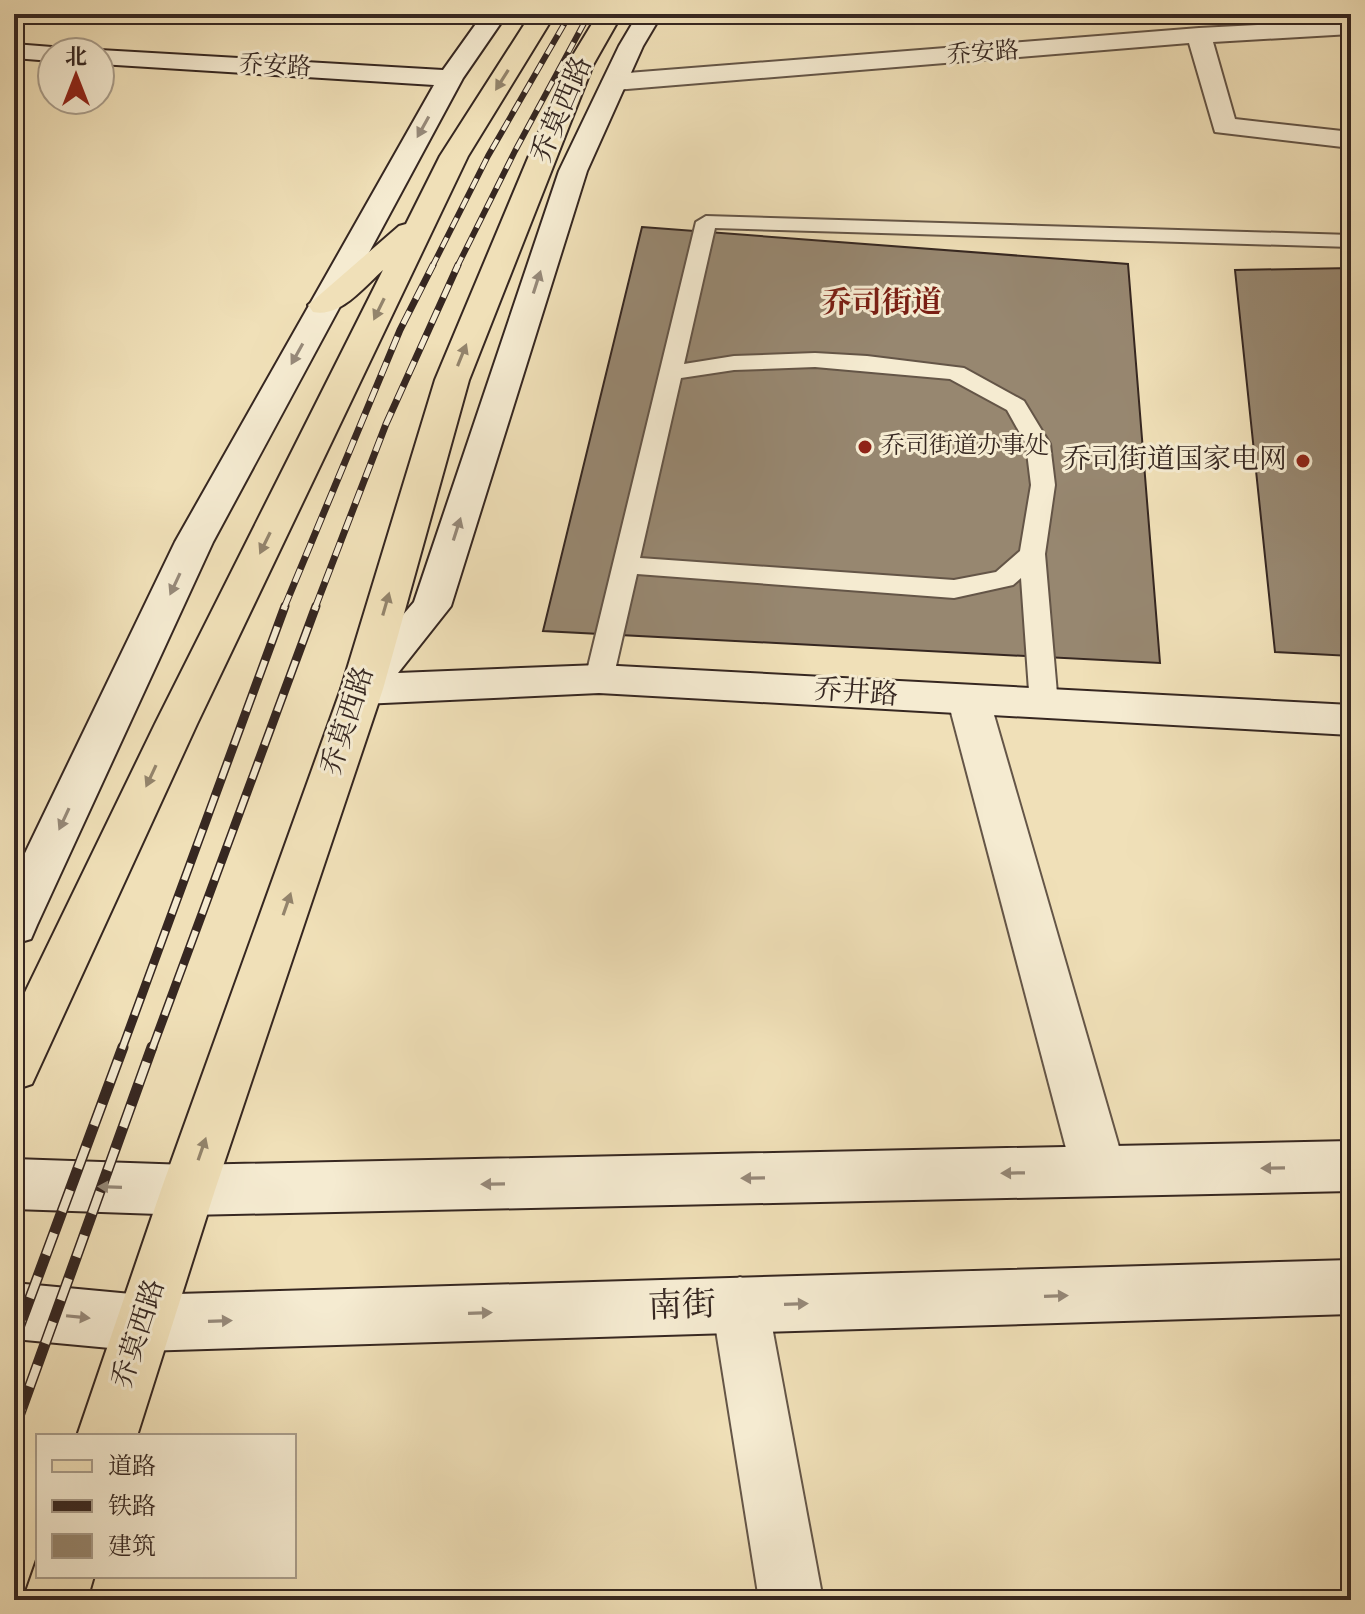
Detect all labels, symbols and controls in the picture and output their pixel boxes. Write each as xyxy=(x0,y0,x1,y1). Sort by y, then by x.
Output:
north arrow xyxy=(36,36,116,116)
street label: 乔安路 xyxy=(946,37,1020,68)
text: 北 xyxy=(65,46,87,69)
street label: 乔安路 xyxy=(238,50,312,81)
street label: 乔莫西路 xyxy=(525,52,598,167)
one-way arrow xyxy=(495,69,509,91)
one-way arrow xyxy=(416,116,430,138)
one-way arrow xyxy=(532,270,544,294)
district label: 乔司街道 xyxy=(822,286,942,319)
one-way arrow xyxy=(372,298,386,321)
one-way arrow xyxy=(291,343,304,366)
one-way arrow xyxy=(456,343,469,367)
place label: 乔司街道办事处 xyxy=(881,432,1049,459)
marker: 乔司街道办事处 xyxy=(856,438,874,456)
place label: 乔司街道国家电网 xyxy=(1063,444,1287,475)
marker: 乔司街道国家电网 xyxy=(1294,452,1312,470)
one-way arrow xyxy=(452,517,464,541)
one-way arrow xyxy=(258,531,272,554)
one-way arrow xyxy=(168,572,182,595)
one-way arrow xyxy=(380,591,393,615)
street label: 乔莫西路 xyxy=(316,662,380,779)
street label: 乔井路 xyxy=(813,674,899,711)
one-way arrow xyxy=(144,765,158,788)
one-way arrow xyxy=(57,807,71,830)
one-way arrow xyxy=(281,891,294,915)
one-way arrow xyxy=(196,1137,208,1161)
one-way arrow xyxy=(1260,1162,1285,1174)
one-way arrow xyxy=(1000,1167,1025,1179)
one-way arrow xyxy=(740,1172,765,1185)
one-way arrow xyxy=(480,1178,505,1190)
one-way arrow xyxy=(97,1181,122,1194)
street label: 乔莫西路 xyxy=(107,1275,171,1392)
street label: 南街 xyxy=(647,1286,717,1325)
one-way arrow xyxy=(1044,1289,1069,1302)
one-way arrow xyxy=(784,1297,809,1310)
one-way arrow xyxy=(468,1307,493,1320)
one-way arrow xyxy=(66,1311,91,1324)
one-way arrow xyxy=(208,1315,233,1327)
legend xyxy=(36,1434,296,1578)
text: 道路 xyxy=(108,1453,156,1480)
text: 铁路 xyxy=(108,1493,156,1520)
text: 建筑 xyxy=(108,1533,156,1560)

